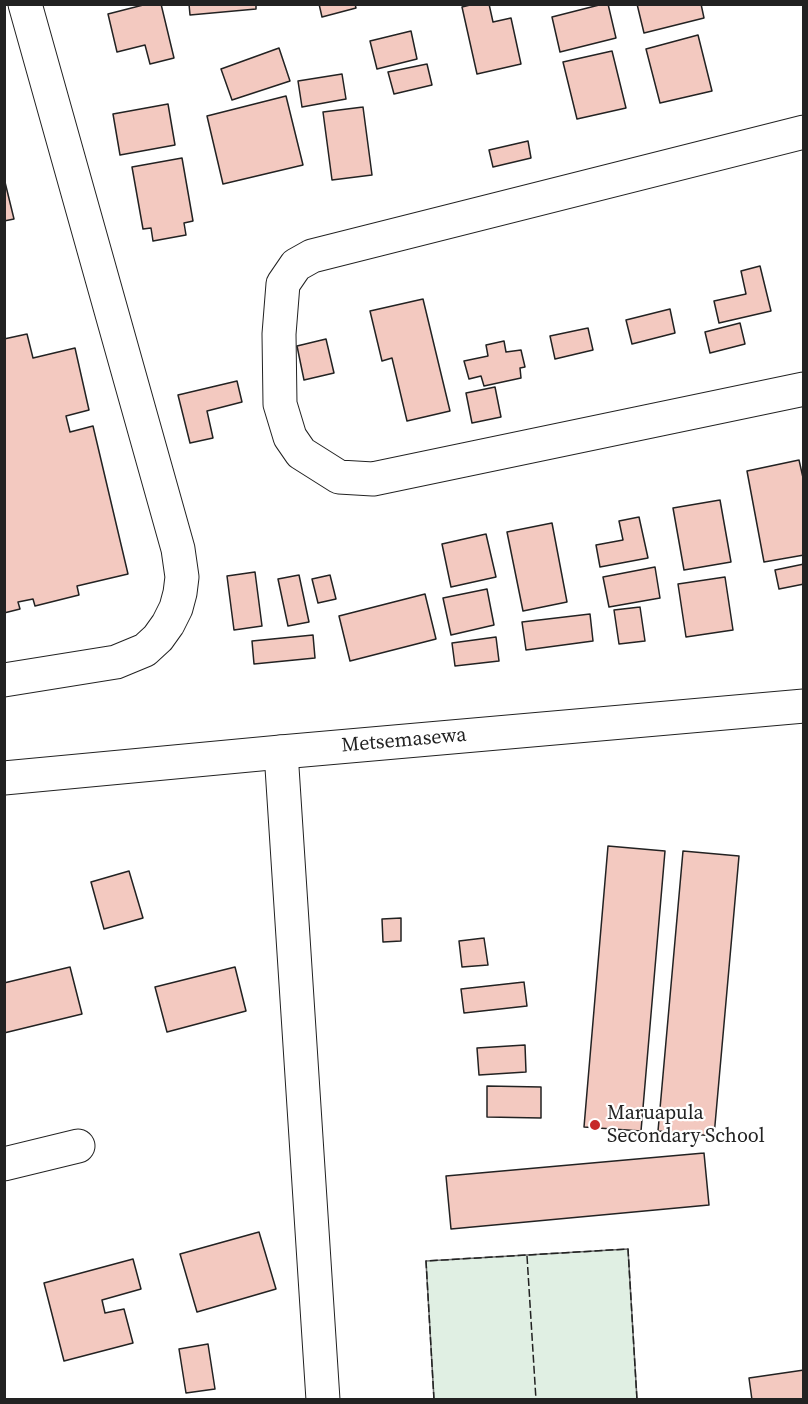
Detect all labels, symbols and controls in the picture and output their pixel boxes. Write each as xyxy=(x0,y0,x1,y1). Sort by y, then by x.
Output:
street label: Metsemasewa xyxy=(341,724,467,758)
place label: Maruapula Secondary School xyxy=(607,1102,765,1149)
marker: Maruapula Secondary School xyxy=(588,1118,602,1132)

